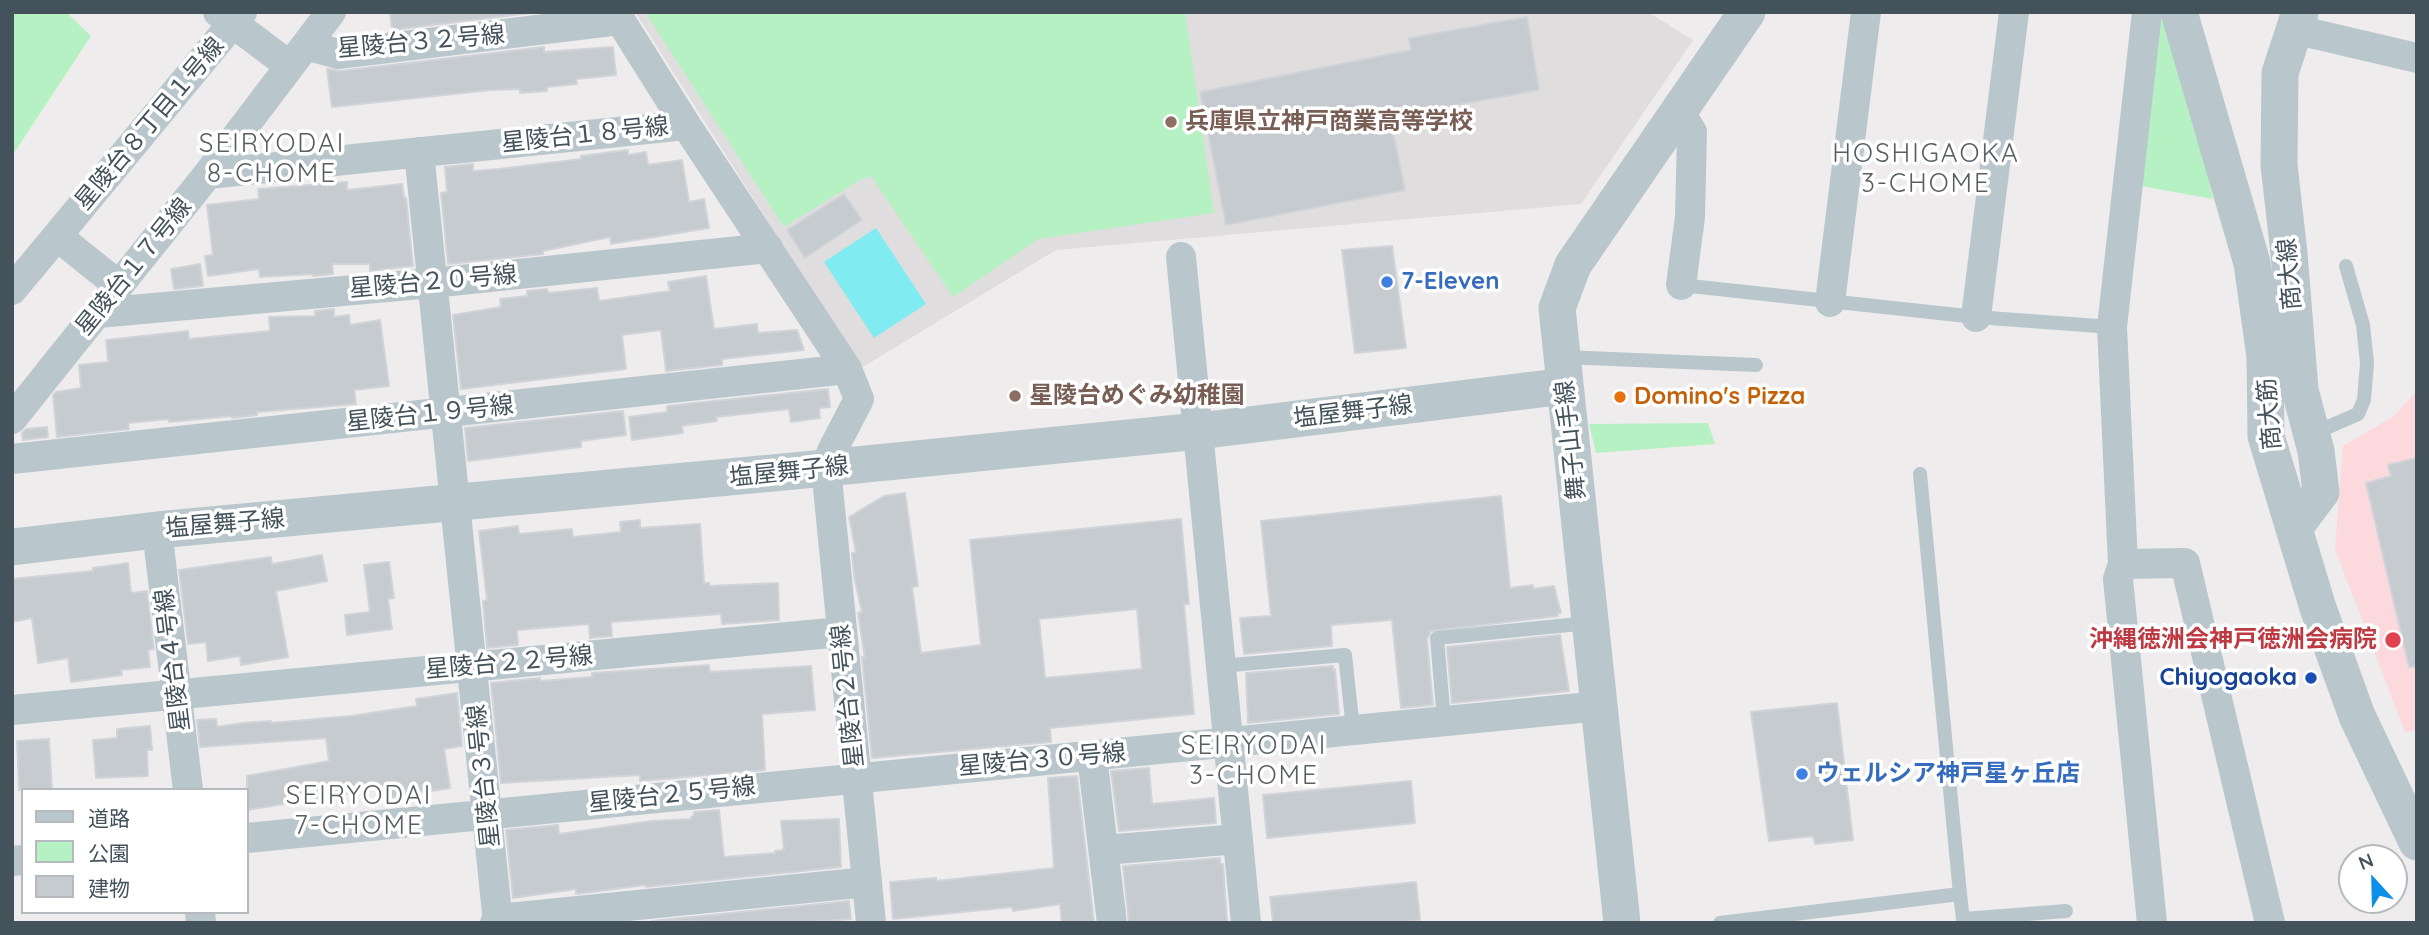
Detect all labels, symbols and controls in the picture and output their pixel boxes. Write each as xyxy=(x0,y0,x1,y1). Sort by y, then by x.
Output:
street label: 星陵台３２号線 xyxy=(336,20,506,64)
street label: 星陵台８丁目１号線 xyxy=(70,32,230,216)
place label: 兵庫県立神戸商業高等学校 xyxy=(1185,108,1473,136)
street label: 星陵台１８号線 xyxy=(500,112,670,158)
marker: 兵庫県立神戸商業高等学校 xyxy=(1163,114,1179,130)
district label: SEIRYODAI 8-CHOME xyxy=(200,128,344,190)
district label: HOSHIGAOKA 3-CHOME xyxy=(1833,138,2019,200)
street label: 星陵台１７号線 xyxy=(70,193,198,341)
street label: 商大線 xyxy=(2273,237,2307,311)
street label: 星陵台２０号線 xyxy=(348,260,518,304)
place label: 7-Eleven xyxy=(1401,268,1500,296)
marker: 7-Eleven xyxy=(1379,274,1395,290)
street label: 商大筋 xyxy=(2253,377,2287,451)
street label: 舞子山手線 xyxy=(1550,379,1592,501)
place label: 星陵台めぐみ幼稚園 xyxy=(1029,382,1245,410)
place label: Domino's Pizza xyxy=(1634,383,1805,411)
marker: 星陵台めぐみ幼稚園 xyxy=(1007,388,1023,404)
marker: Domino's Pizza xyxy=(1612,389,1628,405)
street label: 塩屋舞子線 xyxy=(1292,390,1414,434)
street label: 星陵台１９号線 xyxy=(345,391,515,437)
street label: 塩屋舞子線 xyxy=(728,451,850,493)
street label: 塩屋舞子線 xyxy=(164,504,286,544)
street label: 星陵台４号線 xyxy=(150,587,196,733)
street label: 星陵台２号線 xyxy=(826,623,870,769)
place label: 沖縄徳洲会神戸徳洲会病院 xyxy=(2089,626,2377,654)
marker: 沖縄徳洲会神戸徳洲会病院 xyxy=(2383,630,2403,650)
street label: 星陵台２２号線 xyxy=(424,641,594,685)
place label: Chiyogaoka xyxy=(2159,664,2297,692)
marker: Chiyogaoka xyxy=(2303,670,2319,686)
street label: 星陵台３号線 xyxy=(462,703,506,849)
district label: SEIRYODAI 3-CHOME xyxy=(1182,730,1326,792)
street label: 星陵台３０号線 xyxy=(957,738,1127,782)
place label: ウェルシア神戸星ヶ丘店 xyxy=(1816,760,2080,788)
marker: ウェルシア神戸星ヶ丘店 xyxy=(1794,766,1810,782)
street label: 星陵台２５号線 xyxy=(587,772,757,818)
district label: SEIRYODAI 7-CHOME xyxy=(287,780,431,842)
legend xyxy=(21,788,248,914)
text: 道路 xyxy=(88,805,130,831)
text: 公園 xyxy=(88,840,130,866)
north arrow xyxy=(2338,844,2408,914)
text: N xyxy=(2355,848,2377,875)
text: 建物 xyxy=(88,875,130,901)

